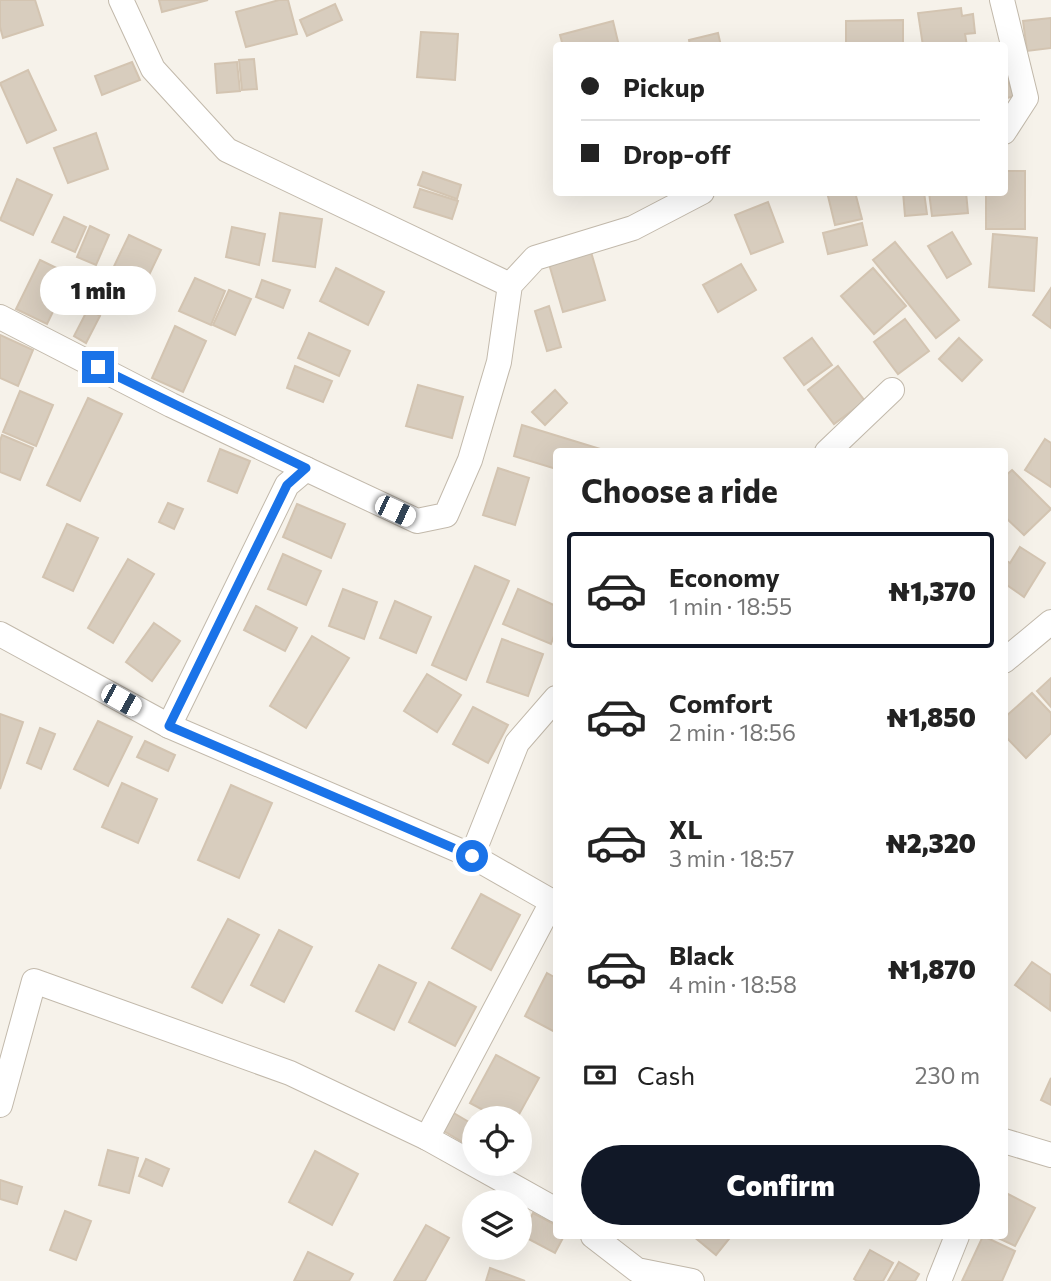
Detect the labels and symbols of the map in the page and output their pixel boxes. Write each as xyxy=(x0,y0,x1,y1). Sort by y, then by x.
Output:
callout: 1 min xyxy=(40,266,156,314)
route end xyxy=(82,351,114,383)
car xyxy=(372,493,419,529)
car xyxy=(98,681,145,719)
route start xyxy=(456,840,488,872)

